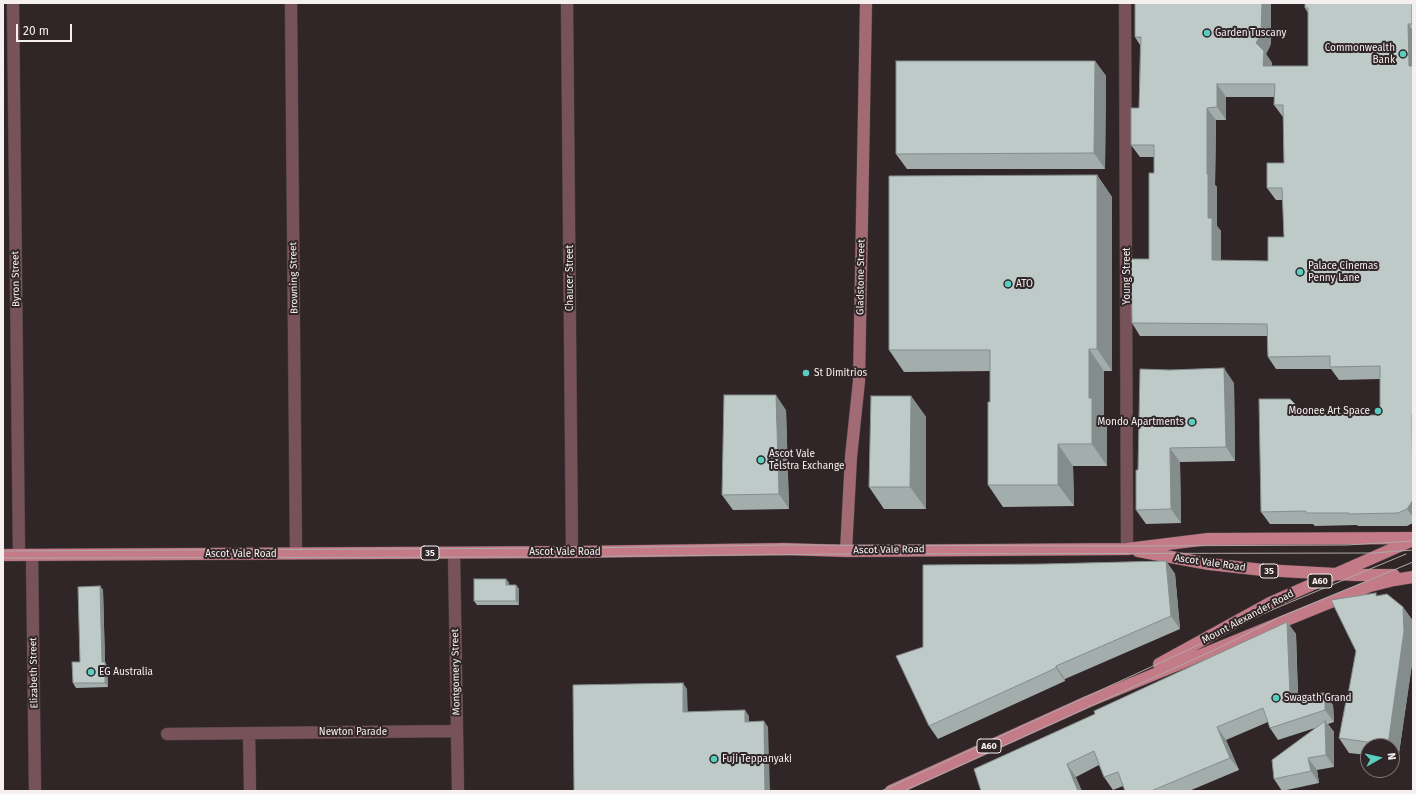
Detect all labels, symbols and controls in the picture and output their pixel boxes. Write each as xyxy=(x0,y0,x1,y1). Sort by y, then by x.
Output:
scale bar xyxy=(18,16,74,42)
text: 20 m xyxy=(23,24,49,38)
place label: Garden Tuscany xyxy=(1215,27,1286,39)
marker: Garden Tuscany xyxy=(1202,28,1212,38)
place label: Commonwealth Bank xyxy=(1325,42,1395,66)
marker: Commonwealth Bank xyxy=(1398,49,1408,59)
street label: Gladstone Street xyxy=(854,239,868,315)
street label: Browning Street xyxy=(287,242,301,314)
street label: Chaucer Street xyxy=(564,245,576,311)
street label: Young Street xyxy=(1121,247,1133,305)
street label: Byron Street xyxy=(10,251,22,307)
place label: Palace Cinemas Penny Lane xyxy=(1308,260,1378,284)
marker: Palace Cinemas Penny Lane xyxy=(1295,267,1305,277)
place label: ATO xyxy=(1016,278,1033,290)
marker: ATO xyxy=(1003,279,1013,289)
place label: St Dimitrios xyxy=(814,367,867,379)
marker: St Dimitrios xyxy=(801,368,811,378)
place label: Moonee Art Space xyxy=(1289,405,1370,417)
marker: Moonee Art Space xyxy=(1373,406,1383,416)
place label: Mondo Apartments xyxy=(1097,416,1184,428)
marker: Mondo Apartments xyxy=(1187,417,1197,427)
place label: Ascot Vale Telstra Exchange xyxy=(769,448,844,472)
marker: Ascot Vale Telstra Exchange xyxy=(756,455,766,465)
street label: Ascot Vale Road xyxy=(853,543,925,557)
road number: 35 xyxy=(421,546,439,560)
street label: Ascot Vale Road xyxy=(529,546,601,558)
street label: Ascot Vale Road xyxy=(205,548,277,560)
street label: Ascot Vale Road xyxy=(1174,552,1246,574)
road number: 35 xyxy=(1260,564,1278,578)
road number: A60 xyxy=(1308,574,1332,588)
street label: Mount Alexander Road xyxy=(1200,588,1296,646)
street label: Montgomery Street xyxy=(449,629,463,715)
street label: Elizabeth Street xyxy=(27,637,41,709)
place label: EG Australia xyxy=(99,666,153,678)
marker: EG Australia xyxy=(86,667,96,677)
place label: Swagath Grand xyxy=(1284,692,1352,704)
marker: Swagath Grand xyxy=(1271,693,1281,703)
street label: Newton Parade xyxy=(319,726,387,738)
north arrow xyxy=(1360,738,1400,778)
road number: A60 xyxy=(977,739,1001,753)
text: N xyxy=(1384,752,1398,761)
place label: Fuji Teppanyaki xyxy=(722,753,792,765)
marker: Fuji Teppanyaki xyxy=(709,754,719,764)

